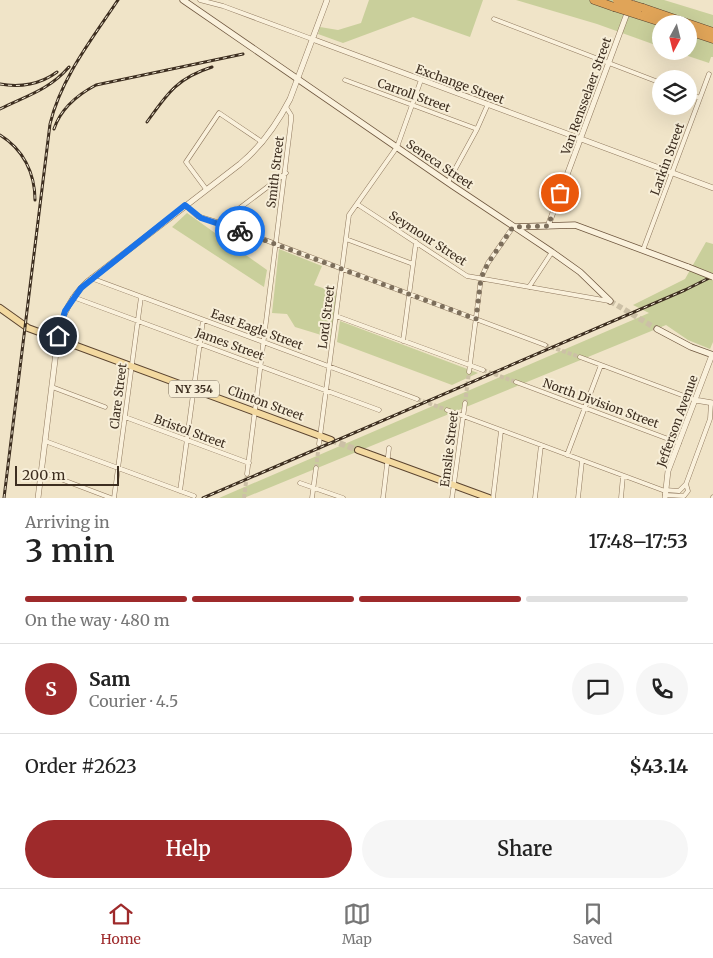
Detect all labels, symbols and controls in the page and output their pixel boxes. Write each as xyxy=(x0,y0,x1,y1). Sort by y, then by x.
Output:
north arrow xyxy=(652,15,698,60)
map controls xyxy=(652,15,697,115)
street label: Van Rensselaer Street xyxy=(557,35,614,158)
street label: Exchange Street xyxy=(414,61,507,107)
button: layers xyxy=(652,70,697,115)
street label: Carroll Street xyxy=(376,75,453,115)
street label: Larkin Street xyxy=(647,120,687,197)
street label: Smith Street xyxy=(263,135,287,209)
street label: Seneca Street xyxy=(404,136,477,192)
pin xyxy=(539,172,581,214)
icon: bag xyxy=(546,179,574,207)
courier xyxy=(215,206,265,256)
street label: Seymour Street xyxy=(386,207,470,269)
icon: bike xyxy=(226,217,254,245)
street label: Lord Street xyxy=(315,284,337,350)
street label: East Eagle Street xyxy=(209,305,305,353)
pin xyxy=(37,315,79,357)
icon: home xyxy=(44,322,72,350)
street label: James Street xyxy=(193,324,267,363)
street label: Clare Street xyxy=(107,362,130,430)
street label: Jefferson Avenue xyxy=(653,373,701,470)
street label: North Division Street xyxy=(541,375,661,431)
road number: NY 354 xyxy=(169,380,219,398)
street label: Clinton Street xyxy=(226,382,306,424)
street label: Emslie Street xyxy=(437,410,461,488)
street label: Bristol Street xyxy=(152,411,228,451)
scale bar xyxy=(15,463,119,486)
text: 200 m xyxy=(22,466,65,484)
text: Arriving in xyxy=(25,512,110,532)
text: 17:48–17:53 xyxy=(589,529,688,553)
text: 3 min xyxy=(25,531,115,571)
text: On the way · 480 m xyxy=(25,610,170,630)
button: chat xyxy=(572,663,624,715)
button: phone xyxy=(636,663,688,715)
text: Sam xyxy=(89,667,130,691)
text: S xyxy=(45,677,57,701)
text: Courier · 4.5 xyxy=(89,691,178,711)
text: Order #2623 xyxy=(25,754,137,778)
text: $43.14 xyxy=(629,754,688,778)
button: Help xyxy=(25,820,352,878)
button: Share xyxy=(362,820,688,878)
tab: Home xyxy=(101,900,141,948)
tab: Map xyxy=(342,900,372,948)
tab: Saved xyxy=(573,900,612,948)

